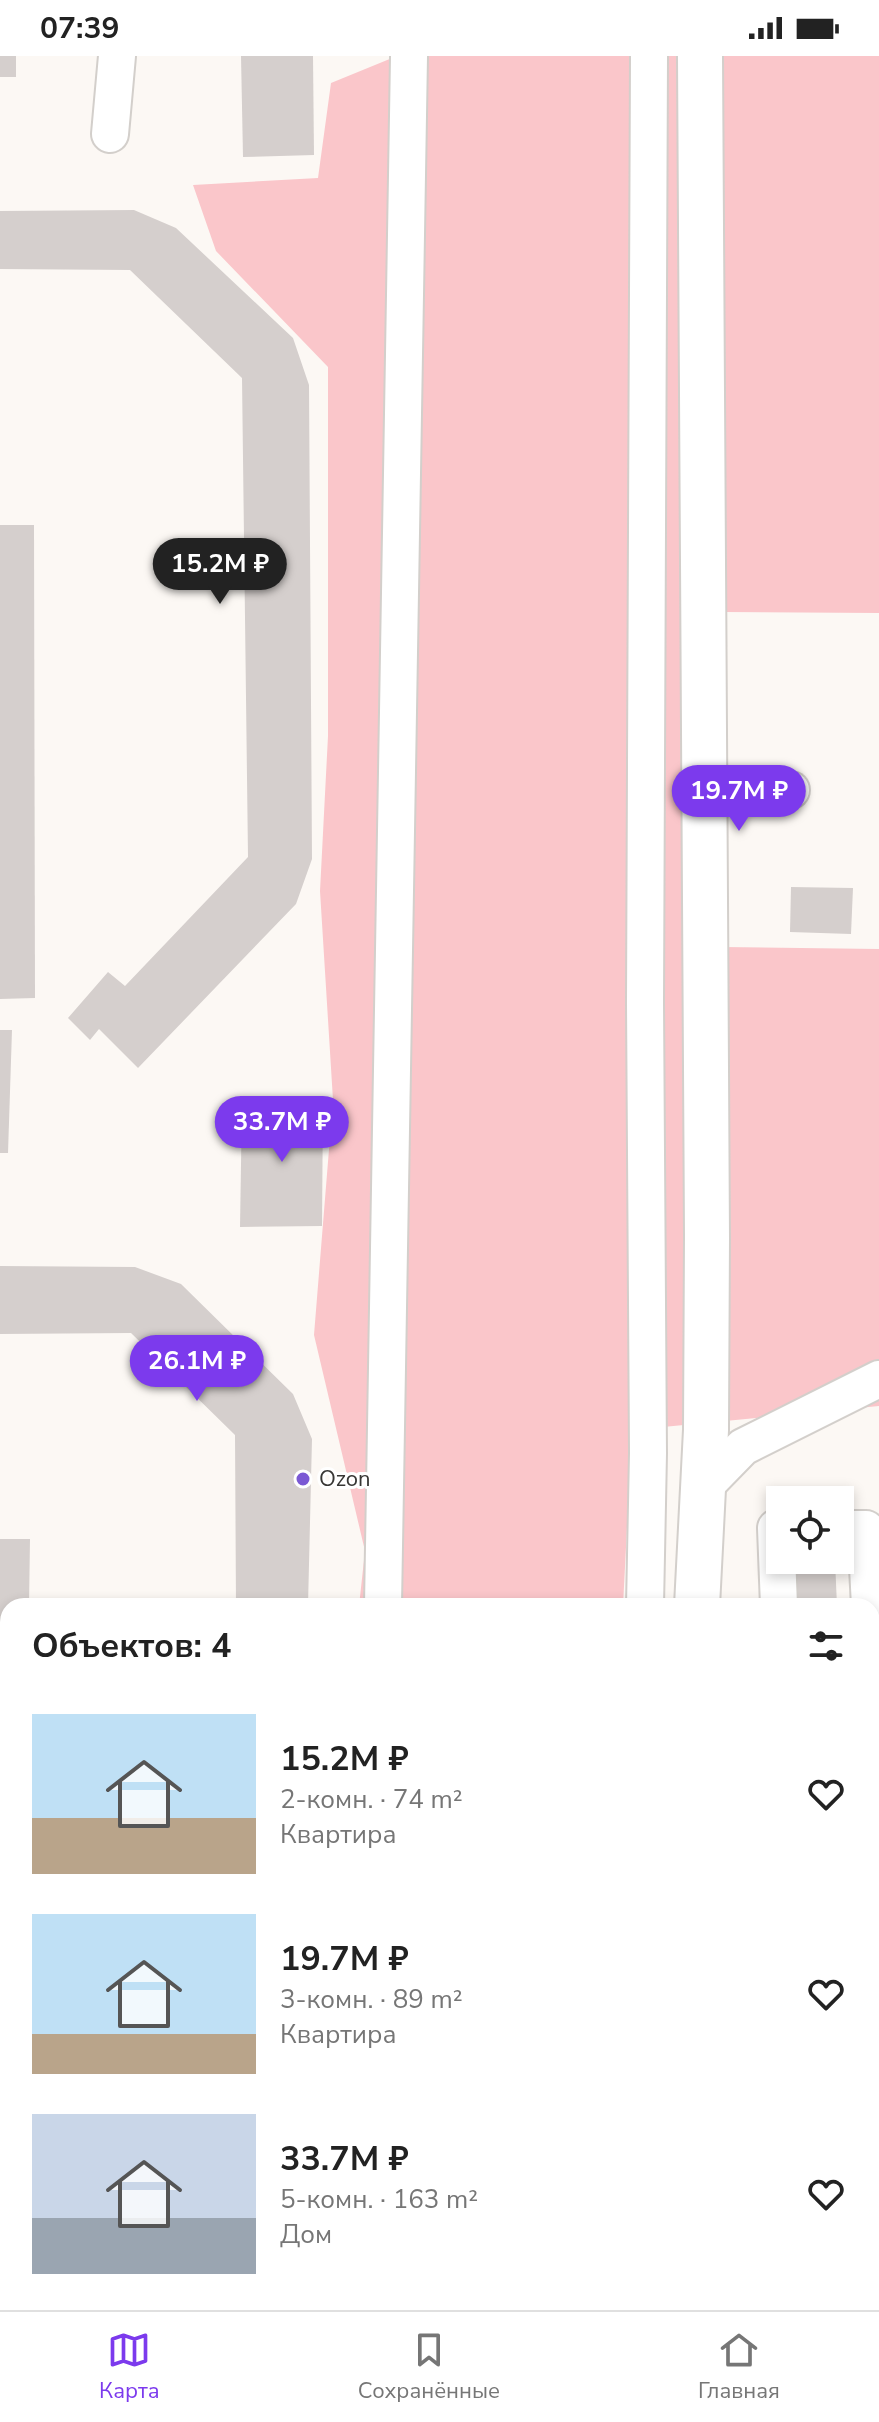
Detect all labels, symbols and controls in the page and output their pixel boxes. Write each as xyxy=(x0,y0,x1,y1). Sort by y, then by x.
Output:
text: 07:39 xyxy=(40,8,119,49)
pin: 15.2M ₽ xyxy=(146,538,294,606)
text: 15.2M ₽ xyxy=(171,546,269,581)
pin: 19.7M ₽ xyxy=(665,765,813,833)
text: 19.7M ₽ xyxy=(690,773,788,808)
pin: 33.7M ₽ xyxy=(208,1096,356,1164)
text: 33.7M ₽ xyxy=(233,1104,331,1139)
pin: 26.1M ₽ xyxy=(123,1335,271,1403)
text: 26.1M ₽ xyxy=(148,1343,246,1378)
place label: Ozon xyxy=(319,1464,371,1494)
marker: Ozon xyxy=(294,1470,312,1488)
map controls xyxy=(766,1486,854,1574)
button: locate xyxy=(766,1486,854,1574)
text: Объектов: 4 xyxy=(32,1623,231,1669)
icon: filters xyxy=(804,1624,848,1668)
text: 15.2M ₽ xyxy=(280,1736,409,1782)
icon: home xyxy=(96,1746,192,1842)
icon: heart xyxy=(804,1772,848,1816)
text: 2-комн. · 74 m² xyxy=(280,1782,463,1817)
text: Квартира xyxy=(280,1817,396,1852)
text: 19.7M ₽ xyxy=(280,1936,409,1982)
icon: home xyxy=(96,1946,192,2042)
icon: heart xyxy=(804,1972,848,2016)
text: 3-комн. · 89 m² xyxy=(280,1982,463,2017)
text: Квартира xyxy=(280,2017,396,2052)
text: 33.7M ₽ xyxy=(280,2136,409,2182)
icon: home xyxy=(96,2146,192,2242)
icon: heart xyxy=(804,2172,848,2216)
text: 5-комн. · 163 m² xyxy=(280,2182,478,2217)
text: Дом xyxy=(280,2217,332,2252)
tab: Карта xyxy=(99,2328,160,2406)
tab: Сохранённые xyxy=(358,2328,500,2406)
tab: Главная xyxy=(698,2328,780,2406)

